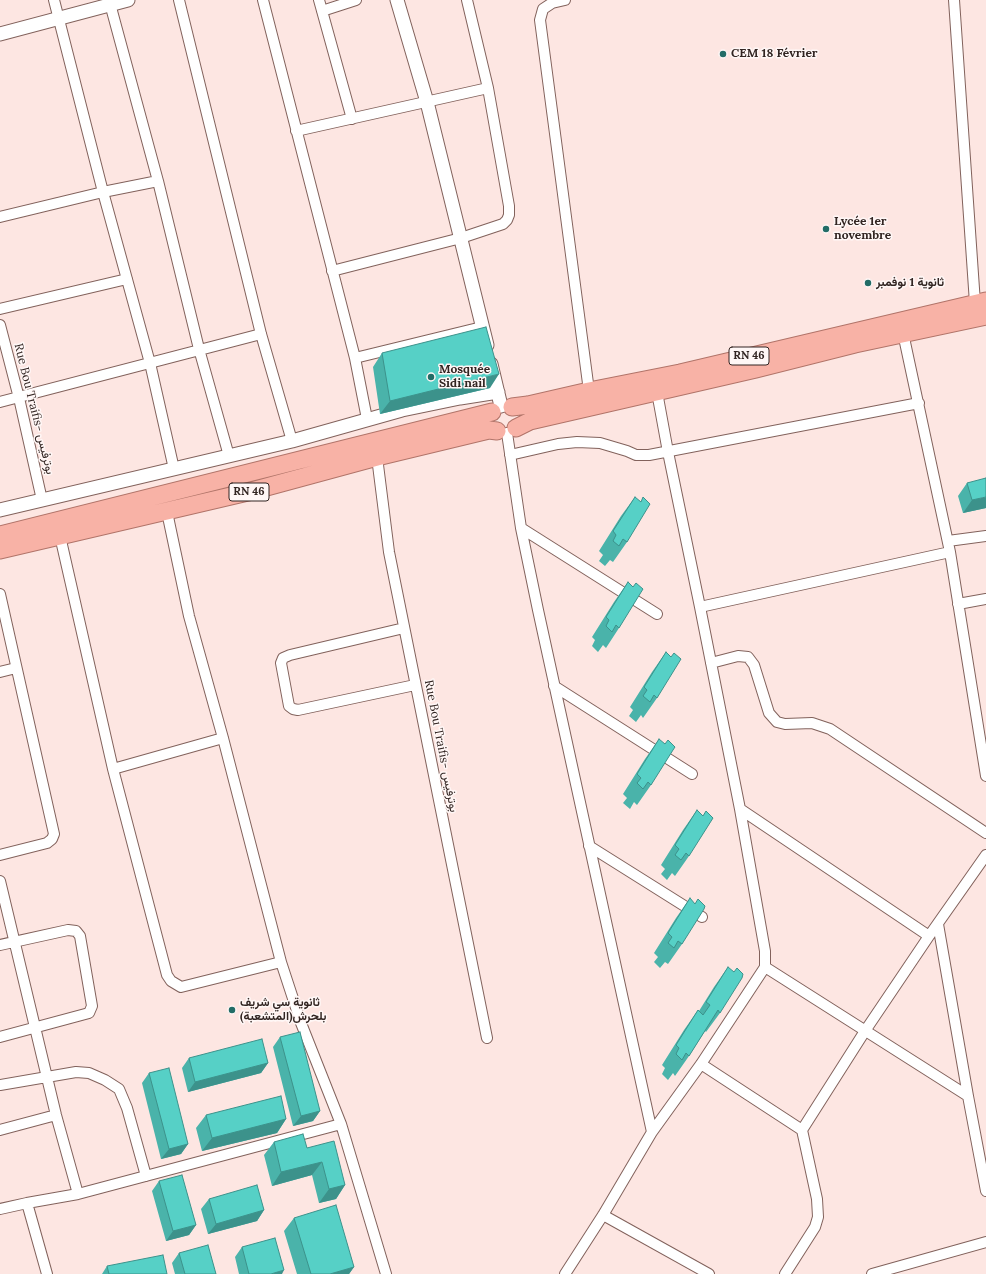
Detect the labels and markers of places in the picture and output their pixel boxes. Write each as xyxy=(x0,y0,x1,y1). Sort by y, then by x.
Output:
place label: CEM 18 Février xyxy=(731,47,818,61)
marker: CEM 18 Février xyxy=(718,49,728,59)
place label: Lycée 1er novembre xyxy=(834,215,891,243)
marker: Lycée 1er novembre xyxy=(821,224,831,234)
place label: ثانوية 1 نوفمبر xyxy=(876,276,944,290)
marker: ثانوية 1 نوفمبر xyxy=(863,278,873,288)
place label: Mosquée Sidi nail xyxy=(439,363,490,391)
marker: Mosquée Sidi nail xyxy=(426,372,436,382)
place label: ثانوية سي شريف بلحرش(المتشعبة) xyxy=(240,996,326,1024)
marker: ثانوية سي شريف بلحرش(المتشعبة) xyxy=(227,1005,237,1015)

